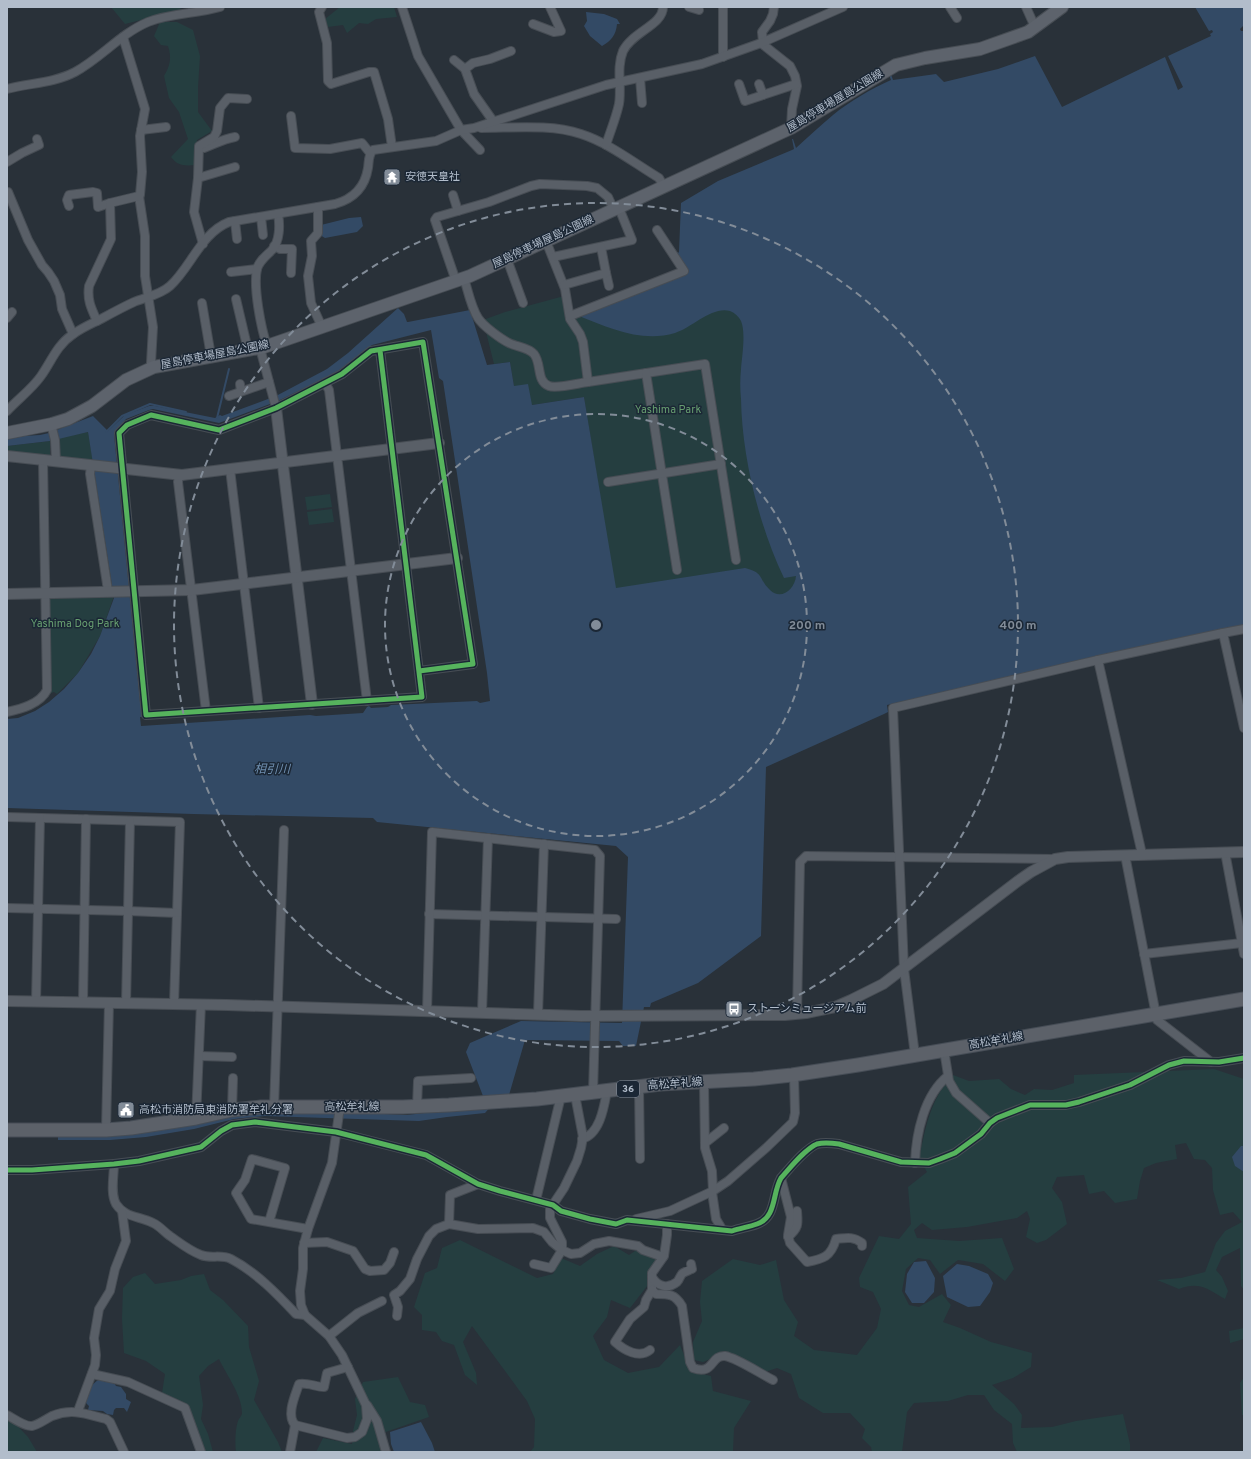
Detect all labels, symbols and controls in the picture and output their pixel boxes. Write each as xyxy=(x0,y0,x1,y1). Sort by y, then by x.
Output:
street label: 屋島停車場屋島公園線 xyxy=(784,67,886,135)
temple icon: 安徳天皇社 xyxy=(382,167,402,187)
place label: 安徳天皇社 xyxy=(405,170,460,184)
street label: 屋島停車場屋島公園線 xyxy=(490,212,596,272)
street label: 屋島停車場屋島公園線 xyxy=(160,338,270,372)
park label: Yashima Park xyxy=(635,403,701,417)
park label: Yashima Dog Park xyxy=(30,617,120,631)
centre of rings xyxy=(589,618,603,632)
text: 200 m xyxy=(789,618,825,634)
text: 400 m xyxy=(999,618,1037,634)
water label: 相引川 xyxy=(254,762,292,778)
bus stop icon: ストーンミュージアム前 xyxy=(724,999,744,1019)
place label: ストーンミュージアム前 xyxy=(747,1002,866,1016)
street label: 高松牟礼線 xyxy=(968,1029,1024,1053)
street label: 高松牟礼線 xyxy=(647,1075,703,1093)
road number: 36 xyxy=(617,1081,639,1097)
public building icon: 高松市消防局東消防署牟礼分署 xyxy=(116,1100,136,1120)
street label: 高松牟礼線 xyxy=(325,1100,380,1114)
place label: 高松市消防局東消防署牟礼分署 xyxy=(139,1103,293,1117)

